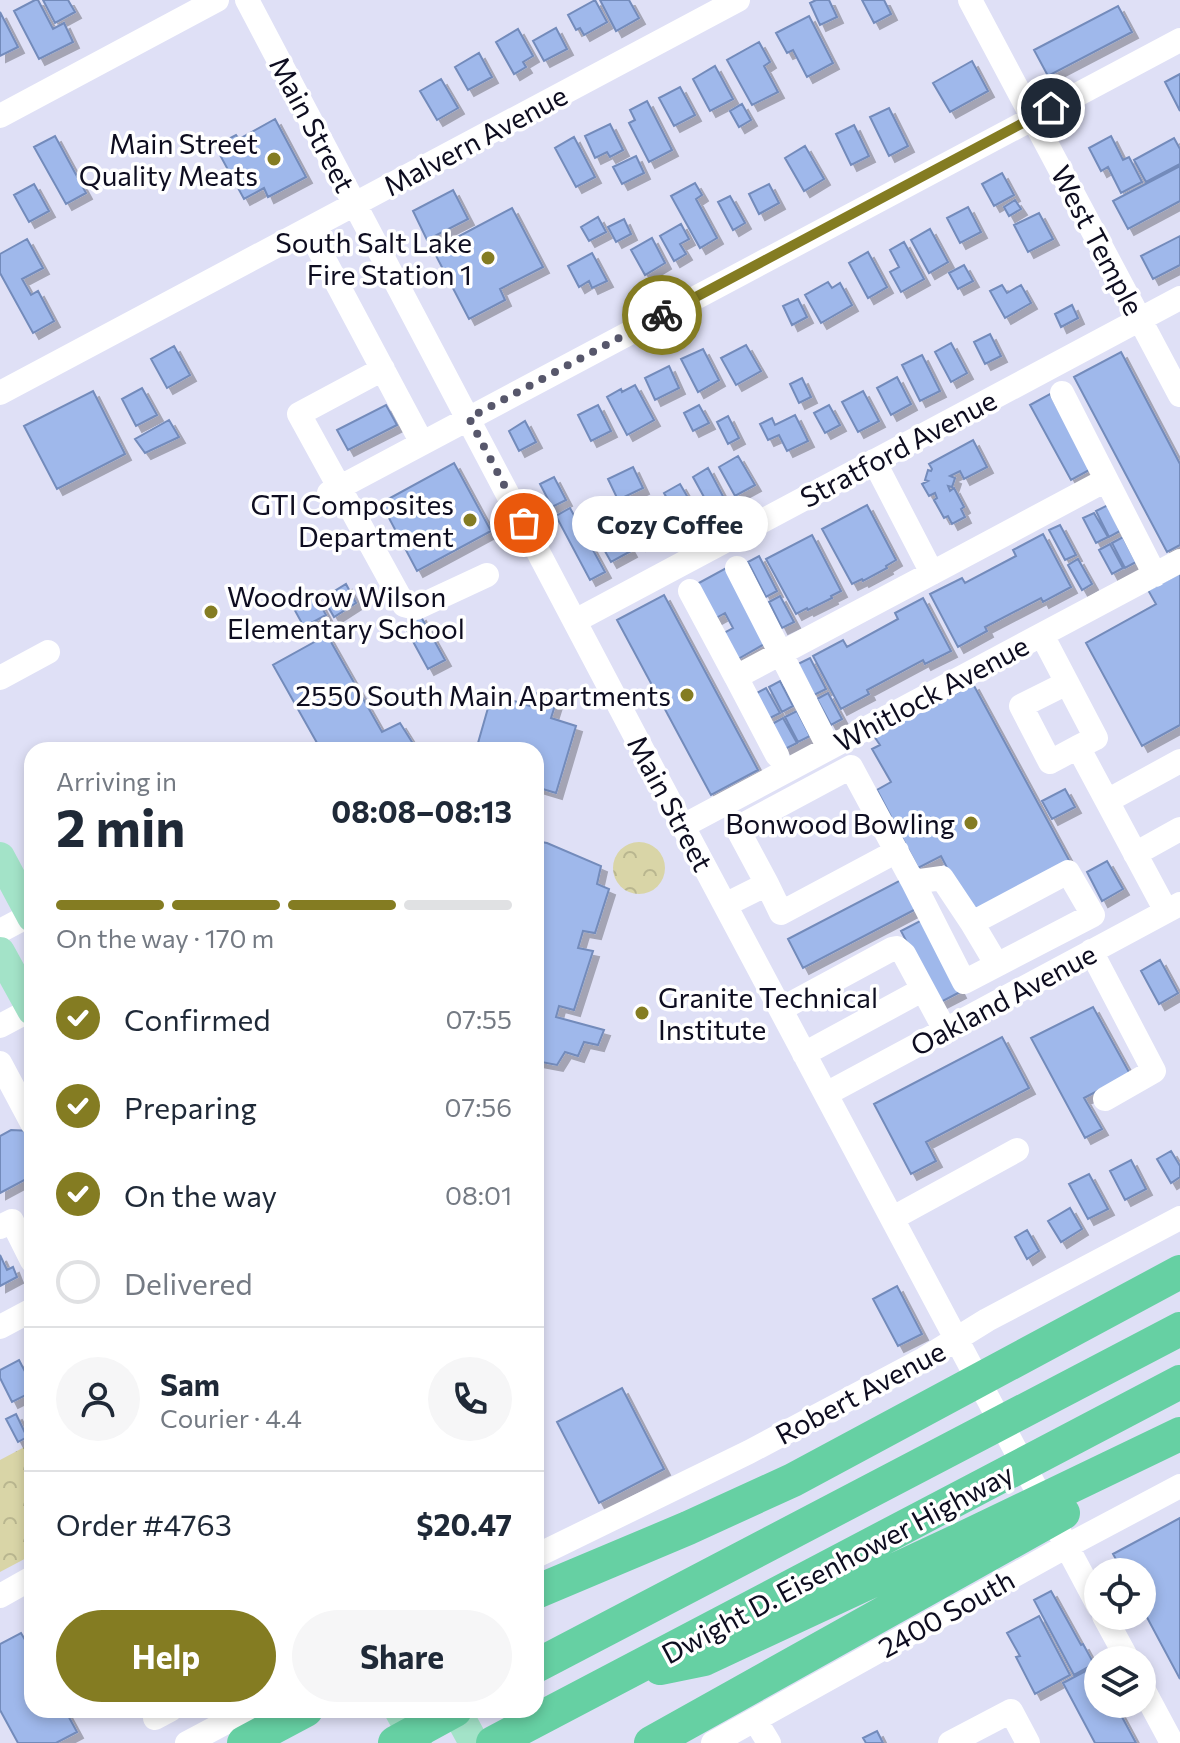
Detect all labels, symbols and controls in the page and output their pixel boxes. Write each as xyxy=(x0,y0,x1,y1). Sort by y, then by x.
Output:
street label: Main Street xyxy=(263,50,363,198)
pin xyxy=(1017,74,1085,142)
street label: Malvern Avenue xyxy=(377,77,573,203)
icon: home xyxy=(1029,86,1073,130)
place label: Main Street Quality Meats xyxy=(79,126,258,192)
marker: Main Street Quality Meats xyxy=(265,150,283,168)
street label: West Temple xyxy=(1044,159,1152,321)
place label: South Salt Lake Fire Station 1 xyxy=(275,225,472,291)
marker: South Salt Lake Fire Station 1 xyxy=(479,249,497,267)
courier xyxy=(622,275,702,355)
icon: bike xyxy=(640,293,684,337)
street label: Stratford Avenue xyxy=(794,382,1002,514)
place label: GTI Composites Department xyxy=(251,487,454,553)
pin xyxy=(490,489,558,557)
callout: Cozy Coffee xyxy=(572,495,768,551)
icon: bag xyxy=(502,501,546,545)
text: Cozy Coffee xyxy=(597,508,743,539)
marker: GTI Composites Department xyxy=(461,511,479,529)
place label: Woodrow Wilson Elementary School xyxy=(227,579,465,645)
marker: Woodrow Wilson Elementary School xyxy=(202,603,220,621)
street label: Whitlock Avenue xyxy=(828,628,1034,758)
place label: 2550 South Main Apartments xyxy=(296,678,671,712)
marker: 2550 South Main Apartments xyxy=(678,686,696,704)
street label: Main Street xyxy=(621,729,721,877)
text: Arriving in xyxy=(56,765,177,796)
text: 08:08–08:13 xyxy=(331,792,512,829)
text: 2 min xyxy=(56,794,185,858)
place label: Bonwood Bowling xyxy=(725,806,955,840)
marker: Bonwood Bowling xyxy=(962,814,980,832)
text: On the way · 170 m xyxy=(56,922,274,953)
street label: Oakland Avenue xyxy=(904,936,1102,1062)
place label: Granite Technical Institute xyxy=(658,980,878,1046)
icon: check xyxy=(56,996,100,1040)
text: Confirmed xyxy=(124,1000,271,1037)
text: 07:55 xyxy=(445,1003,512,1034)
marker: Granite Technical Institute xyxy=(633,1004,651,1022)
icon: check xyxy=(56,1084,100,1128)
text: Preparing xyxy=(124,1088,257,1125)
text: 07:56 xyxy=(445,1091,512,1122)
icon: check xyxy=(56,1172,100,1216)
text: On the way xyxy=(124,1176,277,1213)
text: 08:01 xyxy=(445,1179,512,1210)
text: Delivered xyxy=(124,1264,253,1301)
street label: Robert Avenue xyxy=(769,1333,951,1451)
button: person xyxy=(56,1357,140,1441)
button: phone xyxy=(428,1357,512,1441)
text: Sam xyxy=(160,1365,220,1402)
text: Courier · 4.4 xyxy=(160,1402,302,1433)
street label: Dwight D. Eisenhower Highway xyxy=(655,1456,1019,1670)
text: Order #4763 xyxy=(56,1505,232,1542)
text: $20.47 xyxy=(416,1505,512,1542)
map controls xyxy=(1084,1558,1156,1718)
button: locate xyxy=(1084,1558,1156,1630)
street label: 2400 South xyxy=(872,1562,1020,1664)
button: Help xyxy=(56,1610,276,1702)
button: Share xyxy=(292,1610,512,1702)
button: layers xyxy=(1084,1646,1156,1718)

